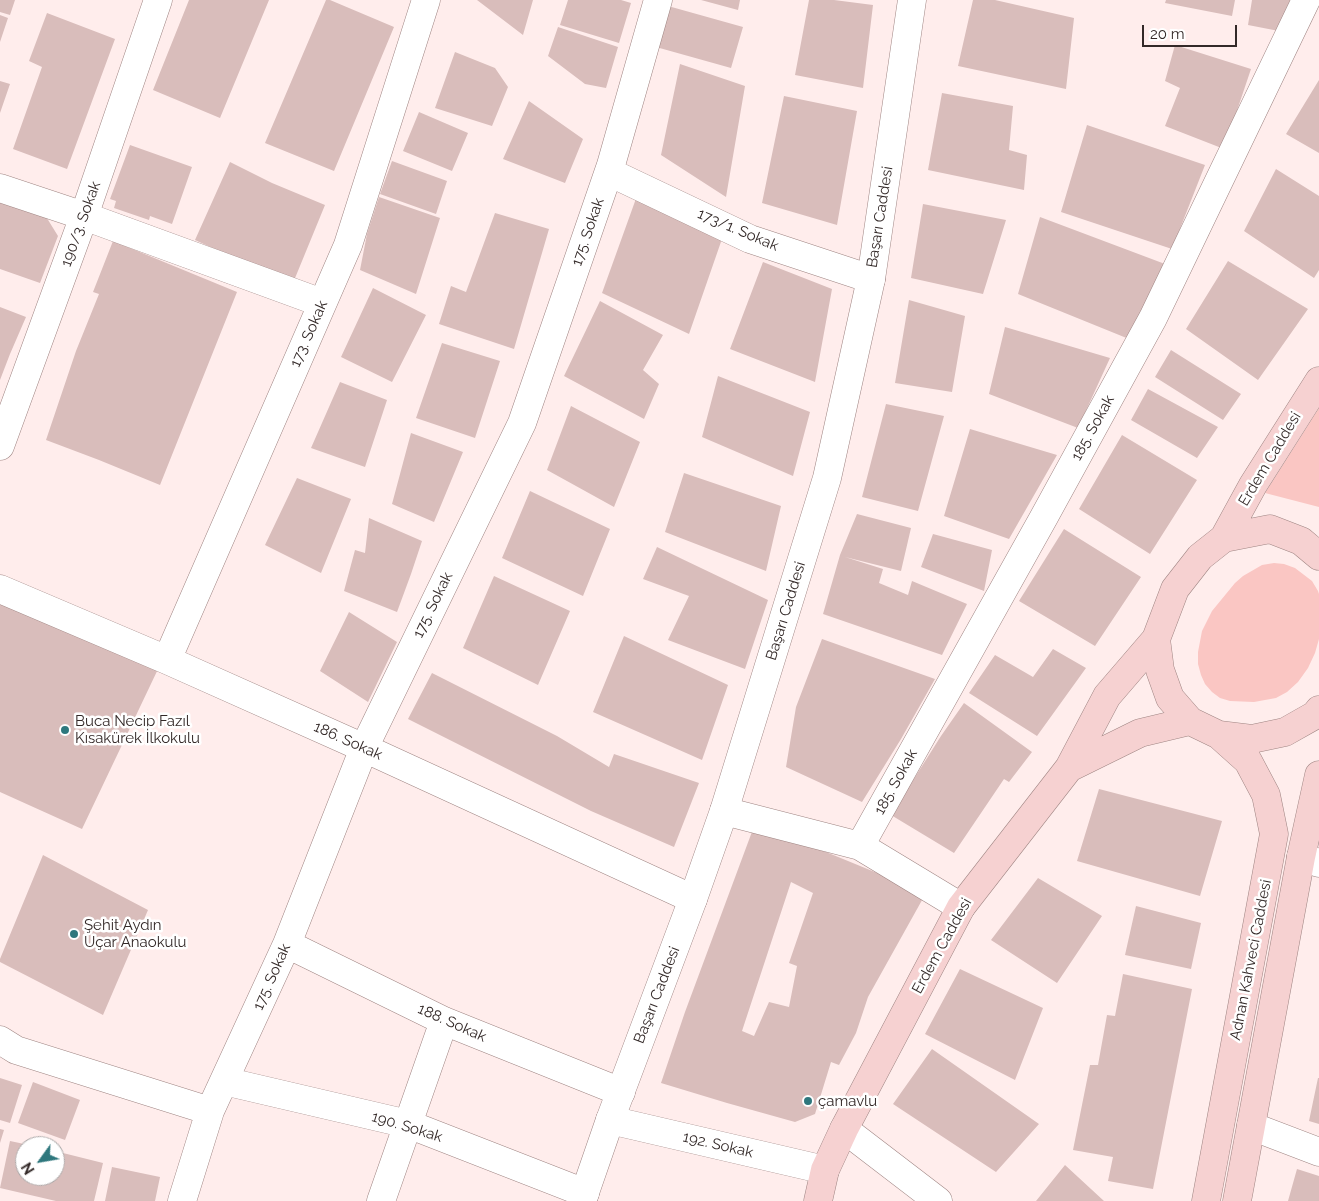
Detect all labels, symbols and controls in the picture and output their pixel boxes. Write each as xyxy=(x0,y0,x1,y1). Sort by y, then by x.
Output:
scale bar xyxy=(1144,15,1239,47)
text: 20 m xyxy=(1150,25,1185,43)
street label: Başarı Caddesi xyxy=(863,165,897,269)
street label: 190/3. Sokak xyxy=(57,179,105,269)
street label: 175. Sokak xyxy=(568,195,608,269)
street label: 173/1. Sokak xyxy=(695,205,781,255)
street label: 173. Sokak xyxy=(286,298,332,370)
street label: 185. Sokak xyxy=(1068,392,1118,464)
street label: Erdem Caddesi xyxy=(1235,409,1305,509)
street label: Başarı Caddesi xyxy=(762,559,810,663)
street label: 175. Sokak xyxy=(409,569,457,641)
place label: Buca Necip Fazıl Kısakürek İlkokulu xyxy=(75,712,200,747)
street label: 186. Sokak xyxy=(311,718,385,764)
marker: Buca Necip Fazıl Kısakürek İlkokulu xyxy=(59,724,71,736)
street label: 185. Sokak xyxy=(871,746,921,818)
street label: Adnan Kahveci Caddesi xyxy=(1227,878,1275,1042)
street label: Erdem Caddesi xyxy=(908,895,976,997)
place label: Şehit Aydın Uçar Anaokulu xyxy=(84,916,187,951)
marker: Şehit Aydın Uçar Anaokulu xyxy=(68,928,80,940)
street label: 175. Sokak xyxy=(249,941,295,1013)
street label: Başarı Caddesi xyxy=(630,944,684,1046)
street label: 188. Sokak xyxy=(415,1000,489,1046)
place label: çamavlu xyxy=(818,1092,877,1110)
marker: çamavlu xyxy=(802,1095,814,1107)
street label: 190. Sokak xyxy=(369,1108,445,1146)
street label: 192. Sokak xyxy=(681,1128,755,1162)
north arrow xyxy=(15,1136,65,1186)
text: N xyxy=(19,1160,38,1177)

